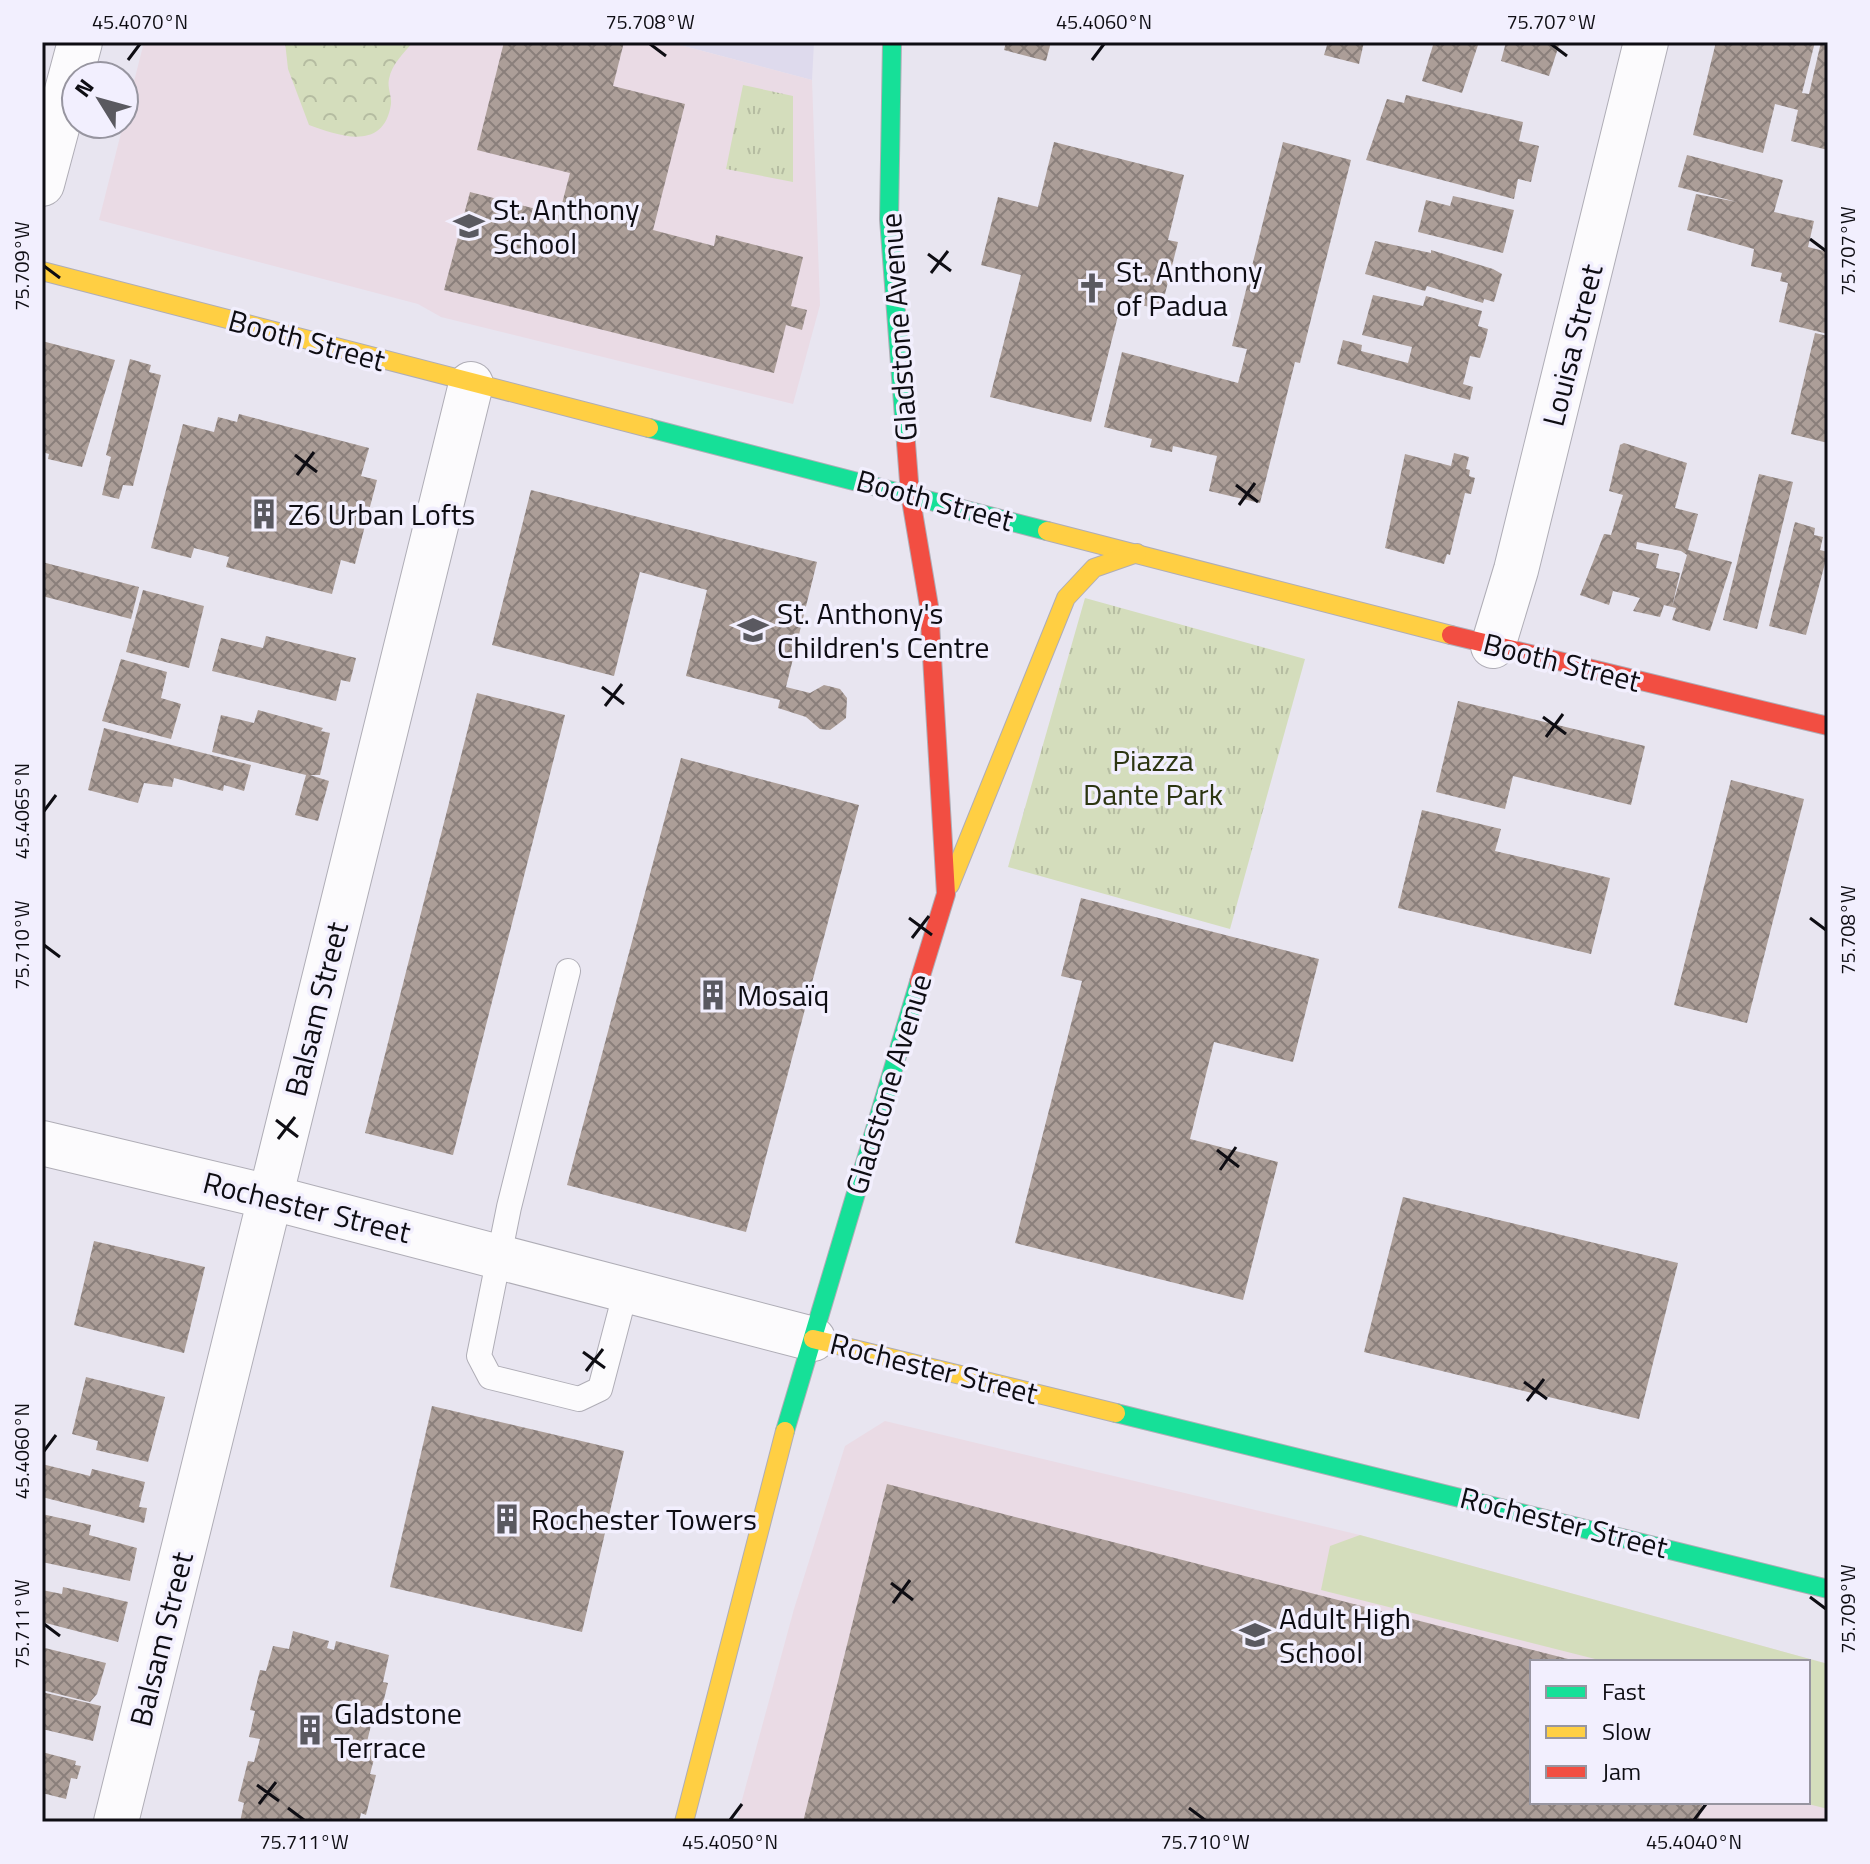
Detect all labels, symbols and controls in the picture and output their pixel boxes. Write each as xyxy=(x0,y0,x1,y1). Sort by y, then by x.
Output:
text: 45.4070°N xyxy=(92,6,188,37)
text: 75.708°W xyxy=(605,6,695,37)
text: 45.4060°N xyxy=(1056,6,1152,37)
text: 75.707°W xyxy=(1506,6,1596,37)
north arrow xyxy=(60,60,140,140)
text: N xyxy=(66,72,102,104)
place label: St. Anthony School xyxy=(493,186,639,266)
text: 75.707°W xyxy=(1832,206,1863,296)
school or university icon: St. Anthony School xyxy=(452,209,486,243)
street label: Gladstone Avenue xyxy=(867,212,929,442)
text: 75.709°W xyxy=(6,221,37,311)
place label: St. Anthony of Padua xyxy=(1116,248,1262,328)
street label: Louisa Street xyxy=(1530,259,1614,431)
church icon: St. Anthony of Padua xyxy=(1075,271,1109,305)
street label: Booth Street xyxy=(223,297,391,383)
street label: Booth Street xyxy=(851,457,1019,543)
place label: Z6 Urban Lofts xyxy=(288,491,475,537)
building icon: Z6 Urban Lofts xyxy=(247,497,281,531)
place label: St. Anthony's Children's Centre xyxy=(777,590,989,670)
school or university icon: St. Anthony's Children's Centre xyxy=(736,613,770,647)
street label: Booth Street xyxy=(1479,620,1646,704)
park label: Piazza Dante Park xyxy=(1083,737,1223,817)
text: 45.4065°N xyxy=(6,763,37,859)
text: 75.708°W xyxy=(1832,885,1863,975)
text: 75.710°W xyxy=(6,900,37,990)
street label: Balsam Street xyxy=(272,916,360,1101)
street label: Gladstone Avenue xyxy=(833,968,943,1200)
place label: Mosaïq xyxy=(737,972,829,1018)
building icon: Mosaïq xyxy=(696,978,730,1012)
street label: Rochester Street xyxy=(198,1159,416,1255)
street label: Rochester Street xyxy=(825,1320,1043,1416)
text: 45.4060°N xyxy=(6,1403,37,1499)
street label: Rochester Street xyxy=(1455,1474,1673,1570)
place label: Rochester Towers xyxy=(531,1496,757,1542)
building icon: Rochester Towers xyxy=(490,1502,524,1536)
street label: Balsam Street xyxy=(117,1546,205,1731)
text: 75.709°W xyxy=(1832,1564,1863,1654)
text: 75.711°W xyxy=(6,1579,37,1669)
place label: Adult High School xyxy=(1279,1595,1411,1675)
school or university icon: Adult High School xyxy=(1238,1618,1272,1652)
legend xyxy=(1530,1660,1810,1804)
text: Fast xyxy=(1602,1673,1646,1709)
place label: Gladstone Terrace xyxy=(334,1690,462,1770)
building icon: Gladstone Terrace xyxy=(293,1713,327,1747)
text: Slow xyxy=(1602,1713,1651,1749)
text: Jam xyxy=(1602,1753,1641,1789)
text: 75.711°W xyxy=(259,1826,349,1857)
text: 45.4050°N xyxy=(682,1826,778,1857)
text: 75.710°W xyxy=(1160,1826,1250,1857)
text: 45.4040°N xyxy=(1646,1826,1742,1857)

